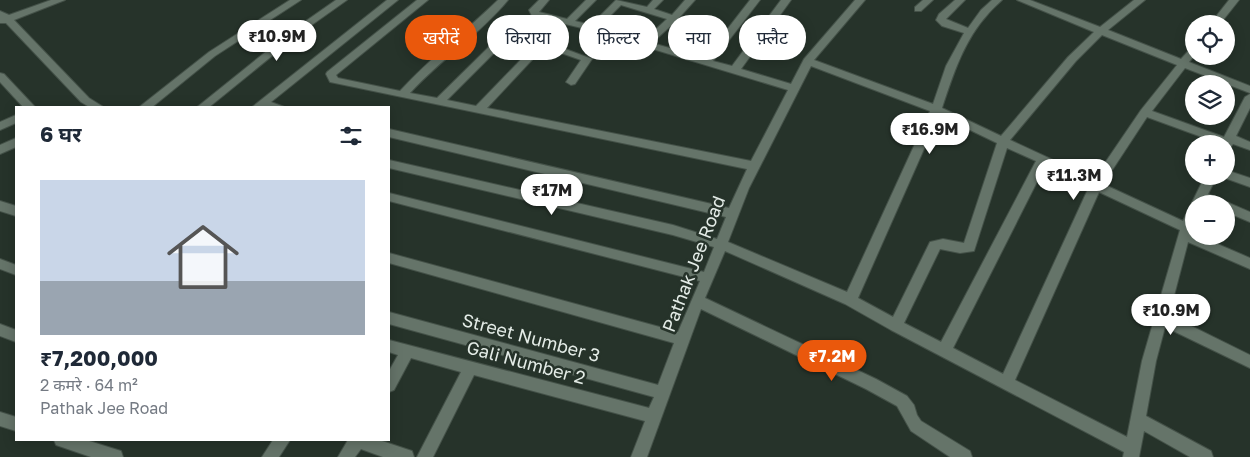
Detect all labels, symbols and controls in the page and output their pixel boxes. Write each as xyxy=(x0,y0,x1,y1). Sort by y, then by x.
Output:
chip: खरीदें xyxy=(405,15,477,60)
chip: किराया xyxy=(487,15,569,60)
chip: फ़िल्टर xyxy=(579,15,658,60)
chip: नया xyxy=(668,15,729,60)
chip: फ़्लैट xyxy=(739,15,806,60)
map controls xyxy=(1185,15,1235,245)
button: locate xyxy=(1185,15,1235,65)
pin: ₹10.9M xyxy=(236,20,318,62)
text: ₹10.9M xyxy=(248,26,306,46)
button: layers xyxy=(1185,75,1235,125)
pin: ₹16.9M xyxy=(889,112,971,155)
text: ₹16.9M xyxy=(901,119,959,139)
text: 6 घर xyxy=(40,121,81,147)
icon: filters xyxy=(337,122,365,150)
button: + xyxy=(1185,135,1235,185)
pin: ₹11.3M xyxy=(1033,158,1115,201)
text: ₹11.3M xyxy=(1047,165,1101,185)
pin: ₹17M xyxy=(522,174,582,216)
text: ₹17M xyxy=(532,180,572,200)
street label: Pathak Jee Road xyxy=(657,192,729,335)
button: − xyxy=(1185,195,1235,245)
icon: home xyxy=(158,212,248,302)
pin: ₹10.9M xyxy=(1130,294,1212,336)
text: ₹10.9M xyxy=(1142,300,1200,320)
street label: Street Number 3 xyxy=(460,308,603,366)
street label: Gali Number 2 xyxy=(465,336,588,388)
pin: ₹7.2M xyxy=(797,340,867,382)
text: ₹7,200,000 xyxy=(40,345,158,371)
text: ₹7.2M xyxy=(809,346,856,366)
text: 2 कमरे · 64 m² xyxy=(40,375,138,395)
text: Pathak Jee Road xyxy=(40,398,168,418)

